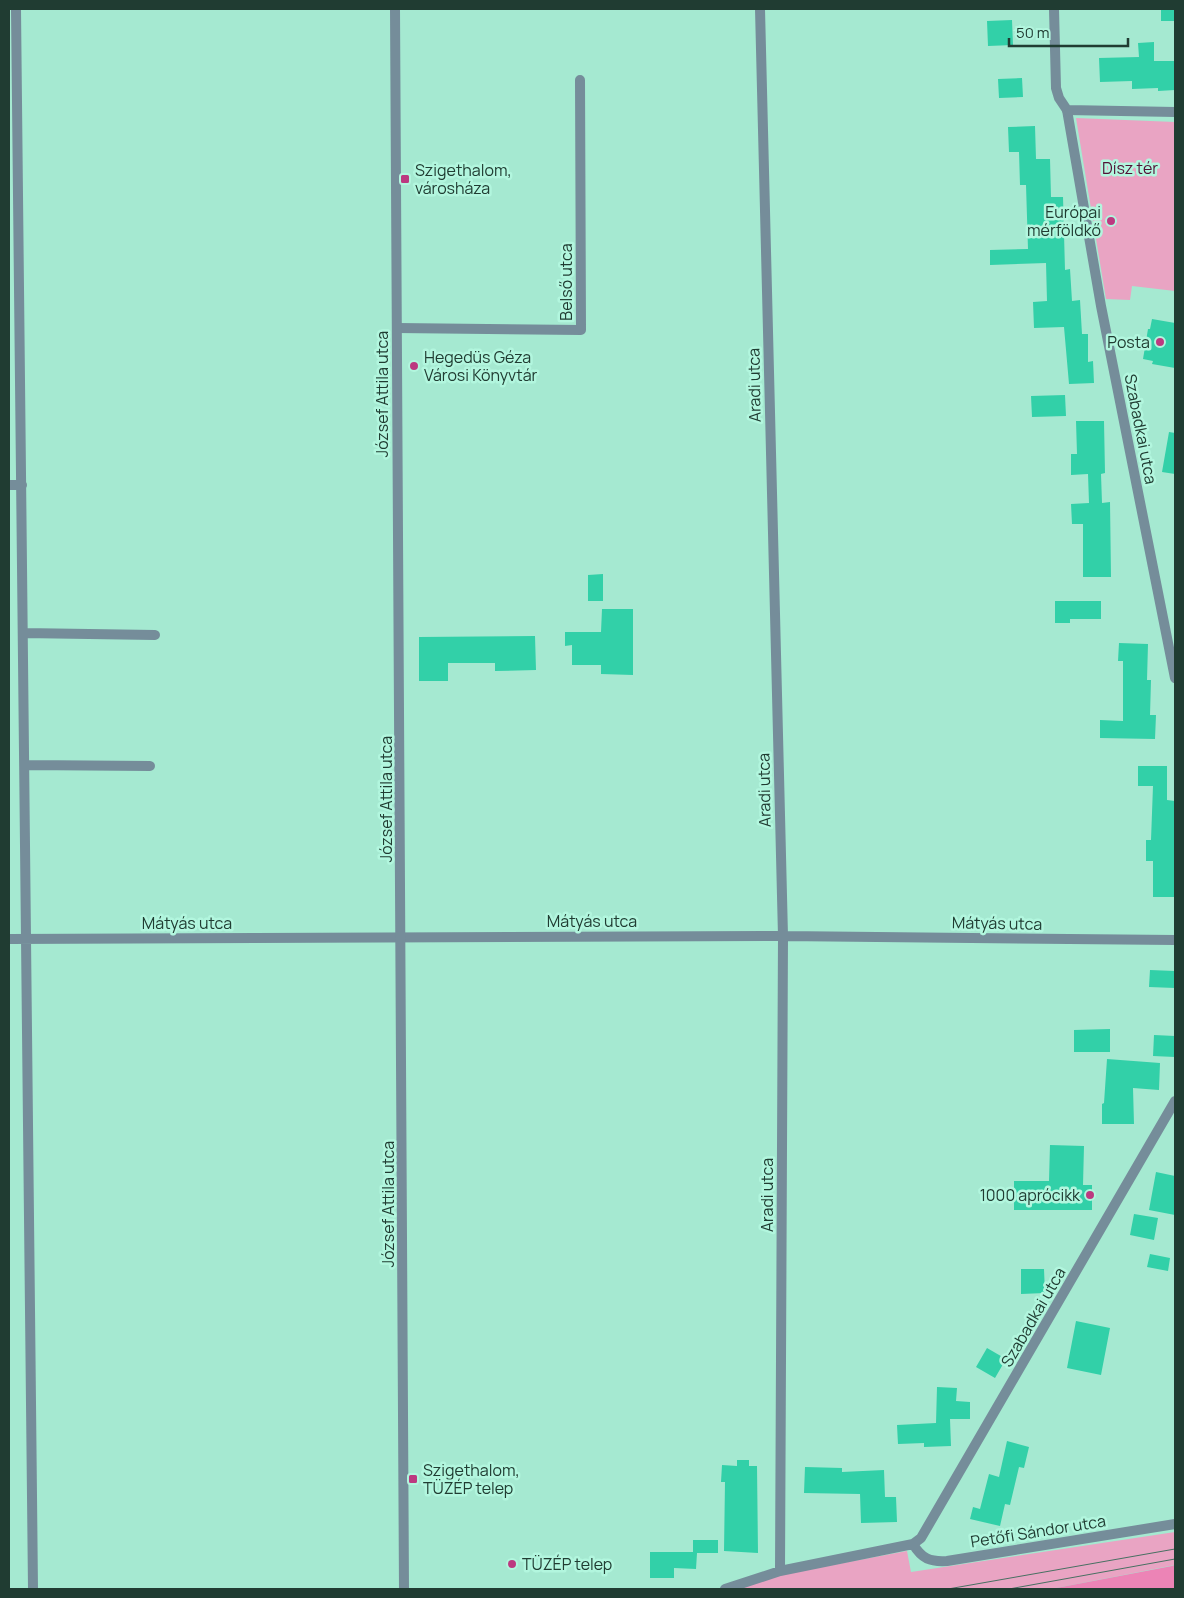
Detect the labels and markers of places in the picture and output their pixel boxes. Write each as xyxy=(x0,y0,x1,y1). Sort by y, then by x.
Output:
place label: Szigethalom, városháza xyxy=(415,159,512,199)
marker: Szigethalom, városháza xyxy=(399,173,411,185)
place label: Európai mérföldkő xyxy=(1027,201,1101,241)
marker: Európai mérföldkő xyxy=(1105,215,1117,227)
place label: Posta xyxy=(1107,331,1150,353)
marker: Posta xyxy=(1154,336,1166,348)
place label: Hegedüs Géza Városi Könyvtár xyxy=(424,346,538,386)
marker: Hegedüs Géza Városi Könyvtár xyxy=(408,360,420,372)
place label: 1000 aprócikk xyxy=(980,1184,1081,1206)
marker: 1000 aprócikk xyxy=(1084,1189,1096,1201)
place label: Szigethalom, TÜZÉP telep xyxy=(423,1459,520,1499)
marker: Szigethalom, TÜZÉP telep xyxy=(407,1473,419,1485)
place label: TÜZÉP telep xyxy=(522,1553,612,1575)
marker: TÜZÉP telep xyxy=(506,1558,518,1570)

